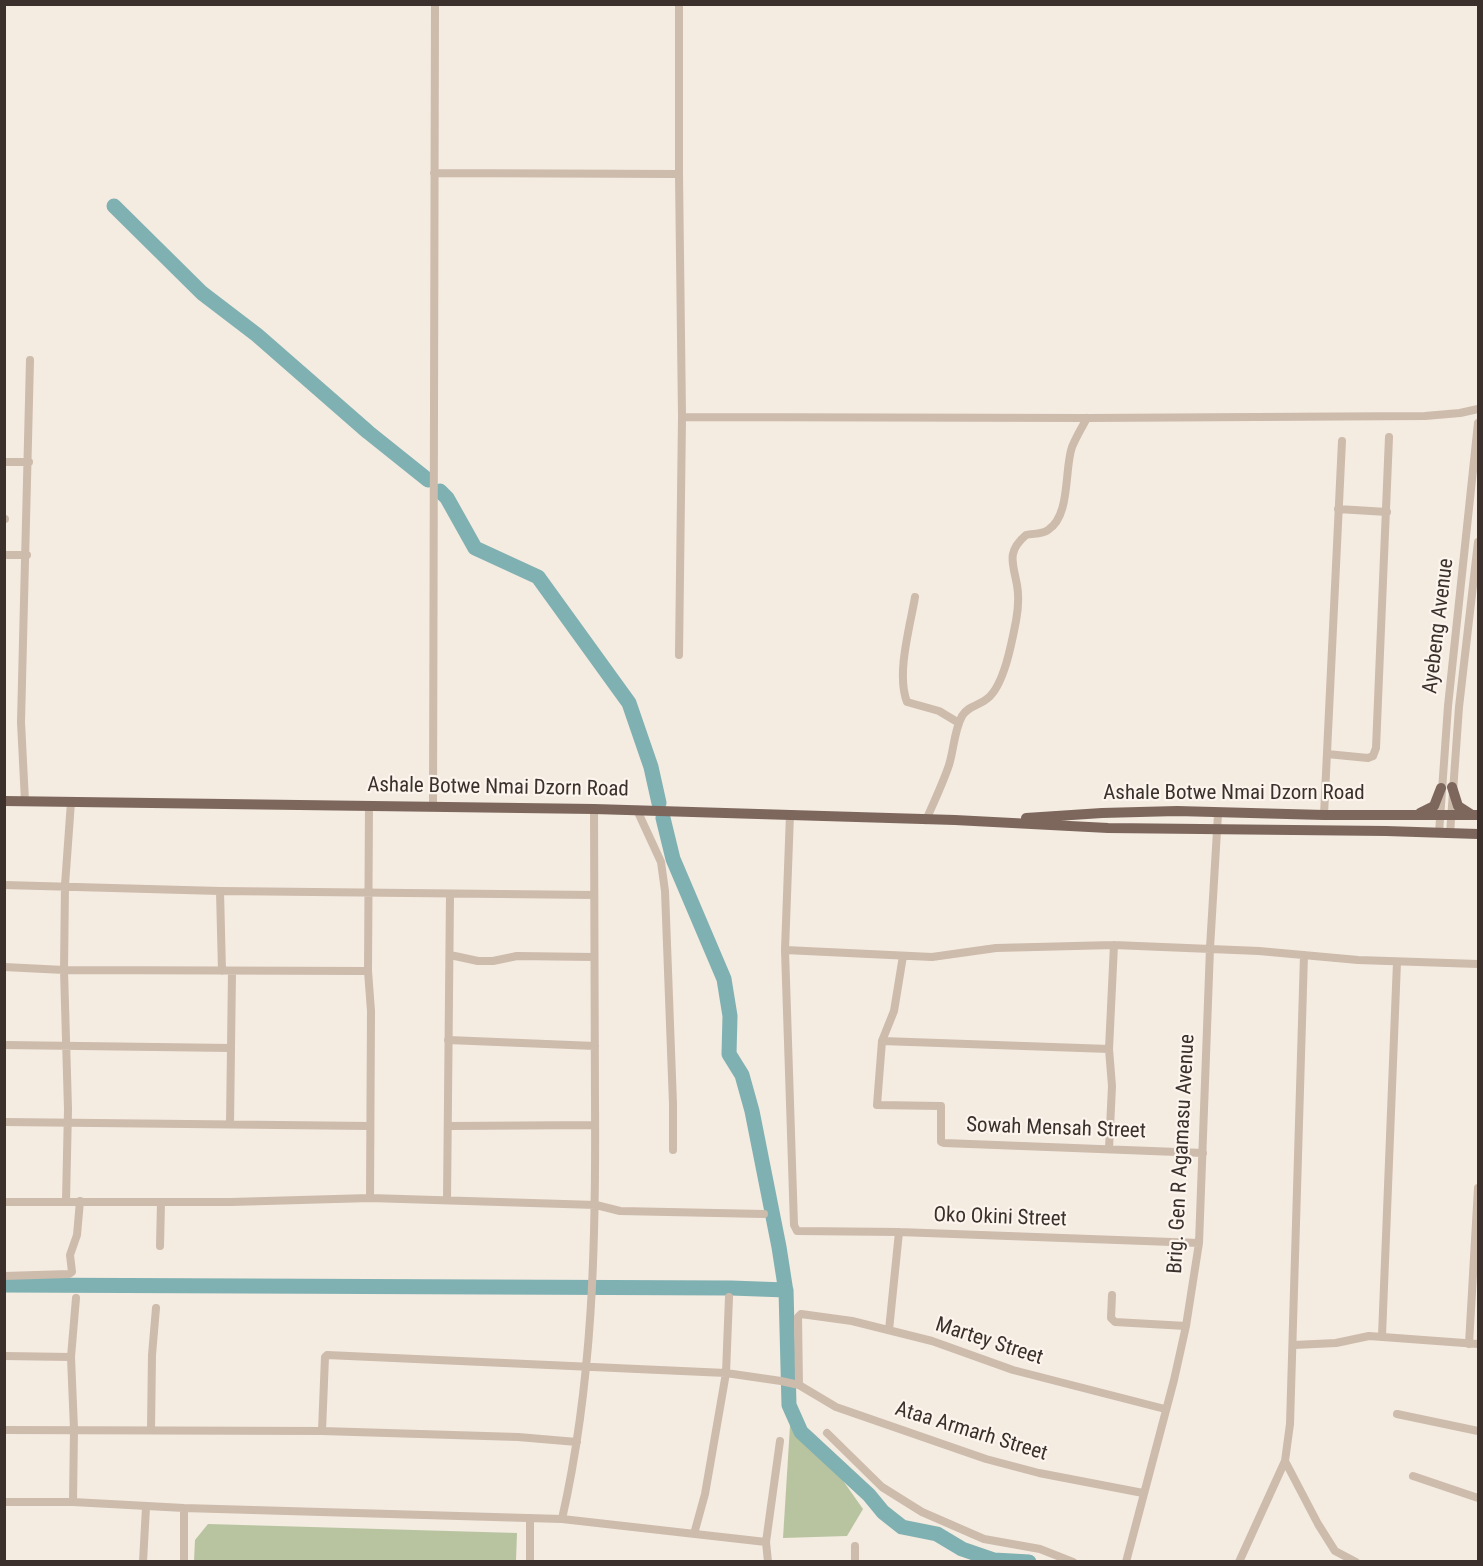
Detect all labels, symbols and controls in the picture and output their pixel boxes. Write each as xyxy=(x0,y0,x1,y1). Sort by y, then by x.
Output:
street label: Ayebeng Avenue xyxy=(1418,557,1460,695)
street label: Ashale Botwe Nmai Dzorn Road xyxy=(367,773,629,803)
street label: Ashale Botwe Nmai Dzorn Road xyxy=(1103,781,1365,807)
street label: Brig. Gen R Agamasu Avenue xyxy=(1163,1034,1201,1274)
street label: Sowah Mensah Street xyxy=(966,1113,1146,1145)
street label: Oko Okini Street xyxy=(933,1203,1067,1233)
street label: Martey Street xyxy=(932,1313,1046,1371)
street label: Ataa Armarh Street xyxy=(892,1397,1050,1467)

